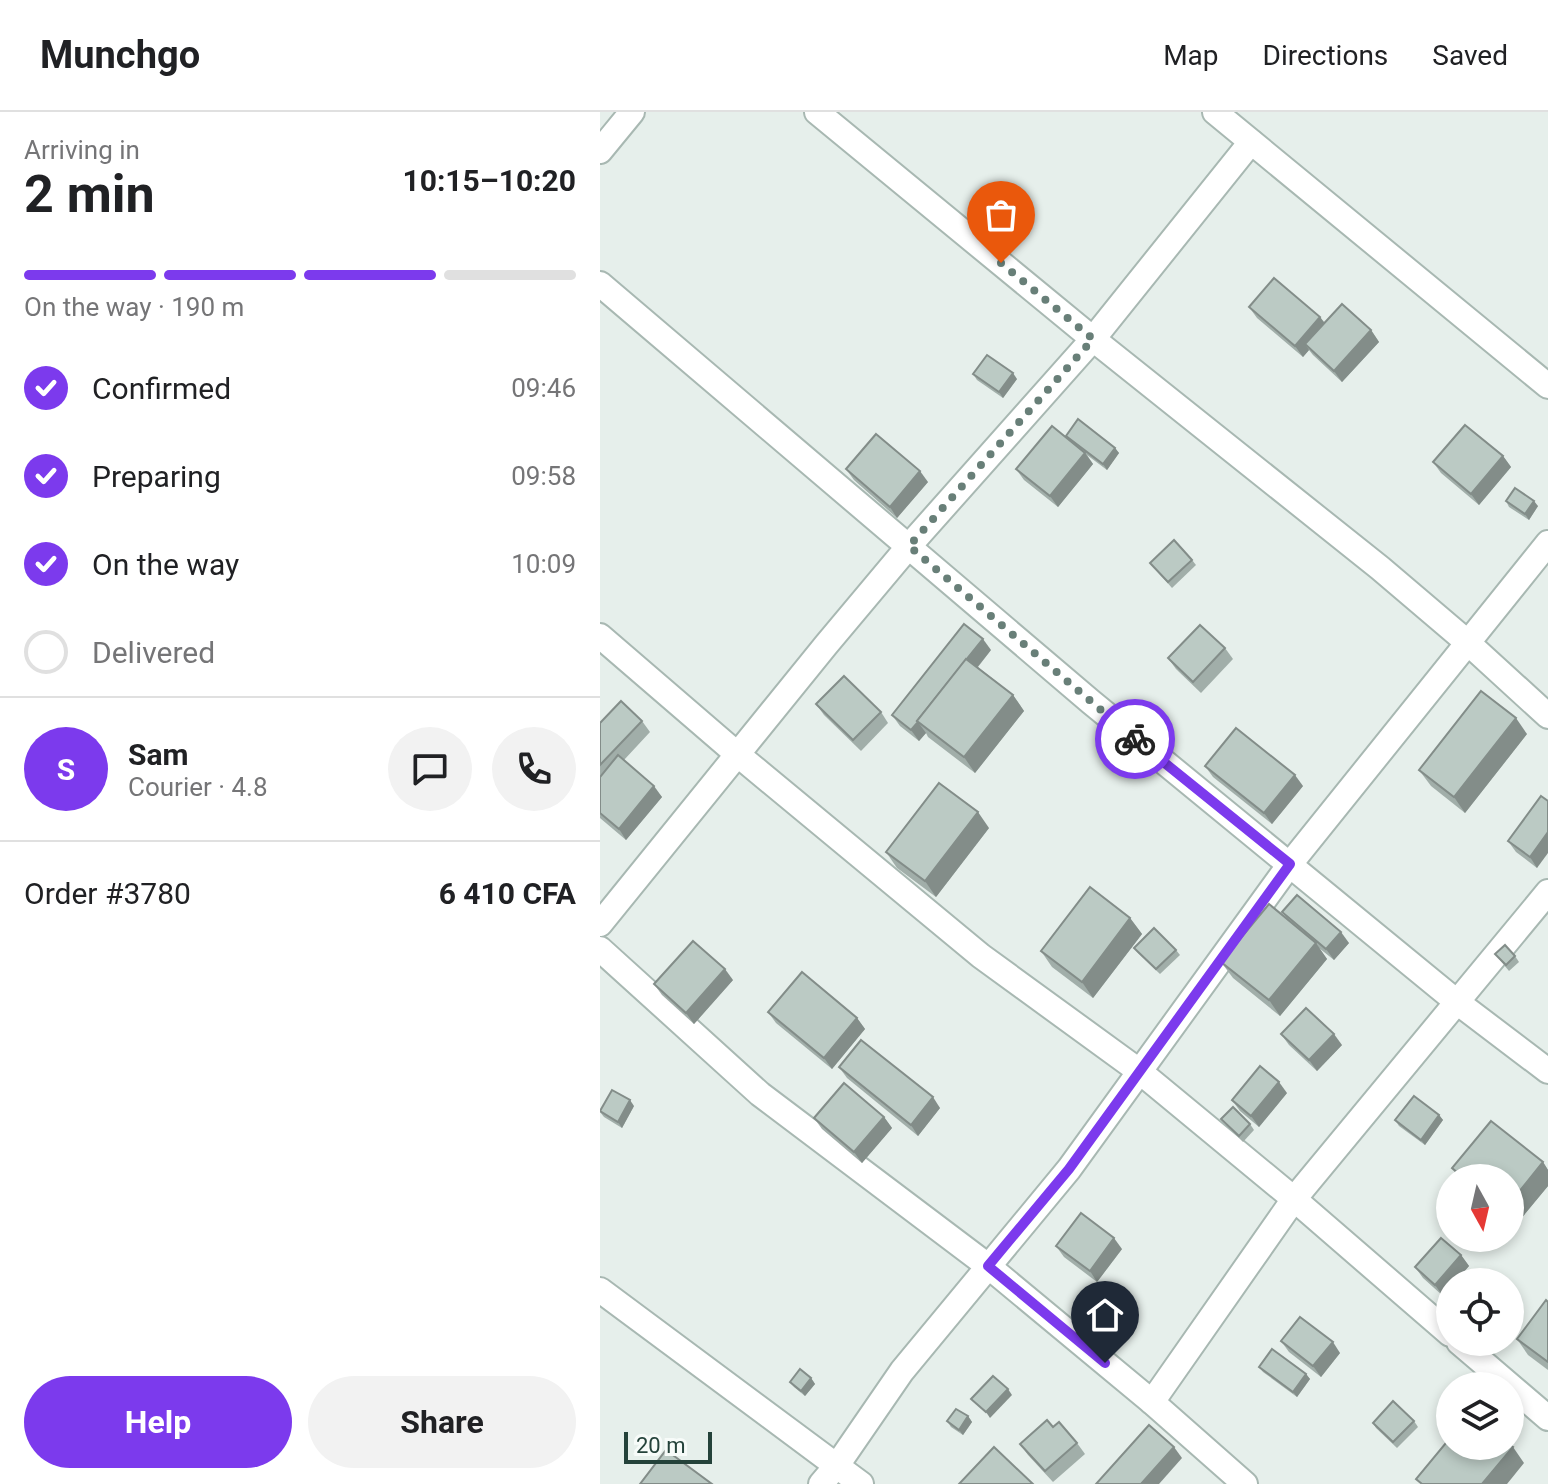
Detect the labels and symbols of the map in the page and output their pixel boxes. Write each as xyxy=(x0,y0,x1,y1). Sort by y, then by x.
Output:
pin xyxy=(967,181,1035,263)
courier xyxy=(1095,699,1175,779)
north arrow xyxy=(1436,1164,1524,1252)
pin xyxy=(1071,1281,1139,1363)
scale bar xyxy=(624,1428,712,1464)

